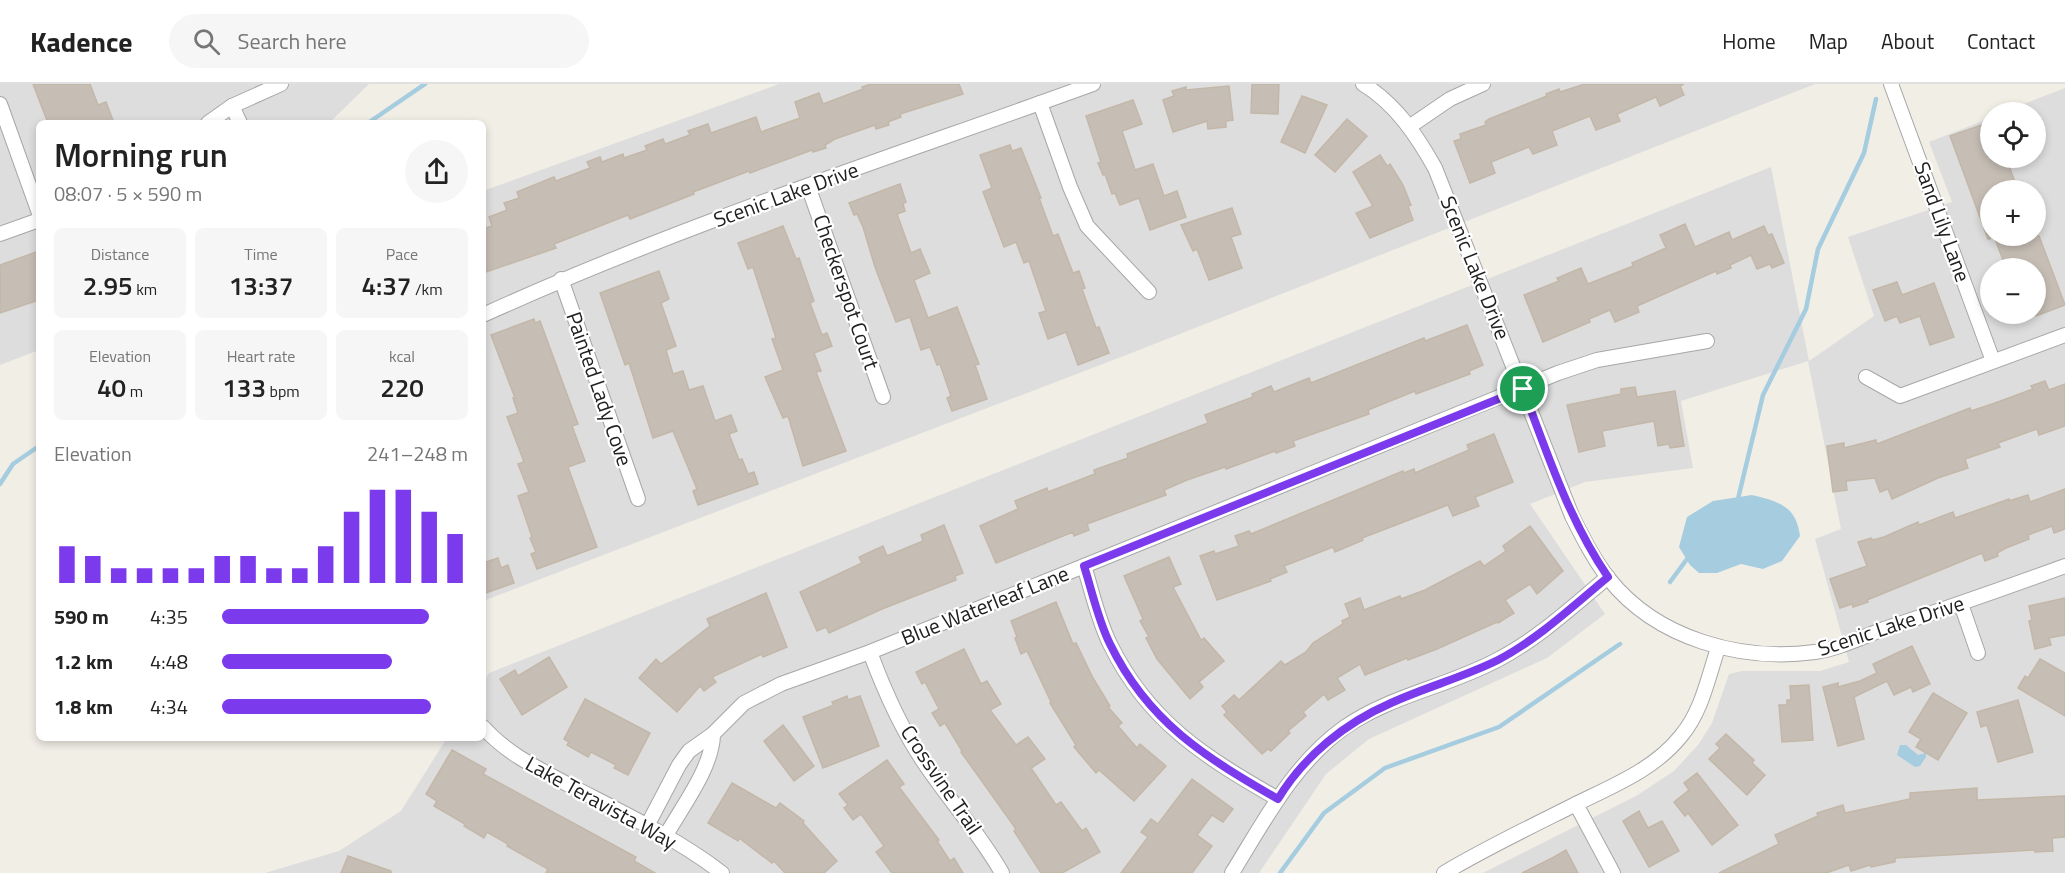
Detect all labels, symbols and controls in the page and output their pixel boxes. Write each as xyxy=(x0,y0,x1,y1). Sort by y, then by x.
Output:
search box xyxy=(169,14,589,68)
text: Kadence xyxy=(30,20,133,63)
text: Search here xyxy=(238,24,347,58)
icon: search xyxy=(190,25,223,58)
text: Home xyxy=(1722,25,1776,57)
text: Map xyxy=(1809,25,1848,57)
text: About xyxy=(1881,25,1934,57)
text: Contact xyxy=(1967,25,2035,57)
map controls xyxy=(1980,102,2046,324)
button: locate xyxy=(1980,102,2046,168)
text: Morning run xyxy=(54,130,228,180)
button: share xyxy=(405,140,468,203)
street label: Scenic Lake Drive xyxy=(709,153,863,235)
street label: Sand Lily Lane xyxy=(1906,157,1979,286)
text: 08:07 · 5 × 590 m xyxy=(54,178,202,209)
button: + xyxy=(1980,180,2046,246)
street label: Scenic Lake Drive xyxy=(1433,191,1519,344)
street label: Checkerspot Court xyxy=(805,210,889,374)
text: Distance xyxy=(91,242,149,266)
text: Time xyxy=(244,242,278,266)
text: Pace xyxy=(386,242,418,266)
button: − xyxy=(1980,258,2046,324)
text: 2.95 xyxy=(83,266,133,305)
text: 13:37 xyxy=(229,266,293,305)
text: 4:37 xyxy=(361,266,411,305)
text: km xyxy=(133,277,157,301)
text: /km xyxy=(411,277,443,301)
street label: Painted Lady Cove xyxy=(559,307,641,470)
text: Elevation xyxy=(89,344,151,368)
text: Heart rate xyxy=(227,344,295,368)
text: kcal xyxy=(389,344,415,368)
pin xyxy=(1497,363,1548,414)
text: 40 xyxy=(97,368,126,407)
text: 133 xyxy=(222,368,266,407)
text: 220 xyxy=(380,368,424,407)
icon: arrive xyxy=(1506,372,1539,405)
text: m xyxy=(126,379,143,403)
text: bpm xyxy=(266,379,300,403)
text: Elevation xyxy=(54,438,132,469)
text: 241–248 m xyxy=(367,438,468,469)
street label: Blue Waterleaf Lane xyxy=(896,557,1073,653)
street label: Scenic Lake Drive xyxy=(1813,586,1968,664)
text: 590 m xyxy=(54,601,109,632)
text: 4:35 xyxy=(150,601,188,632)
text: 1.2 km xyxy=(54,646,113,677)
text: 4:48 xyxy=(150,646,188,677)
text: 1.8 km xyxy=(54,691,113,722)
text: 4:34 xyxy=(150,691,188,722)
street label: Crossvine Trail xyxy=(893,718,990,841)
street label: Lake Teravista Way xyxy=(520,747,683,857)

